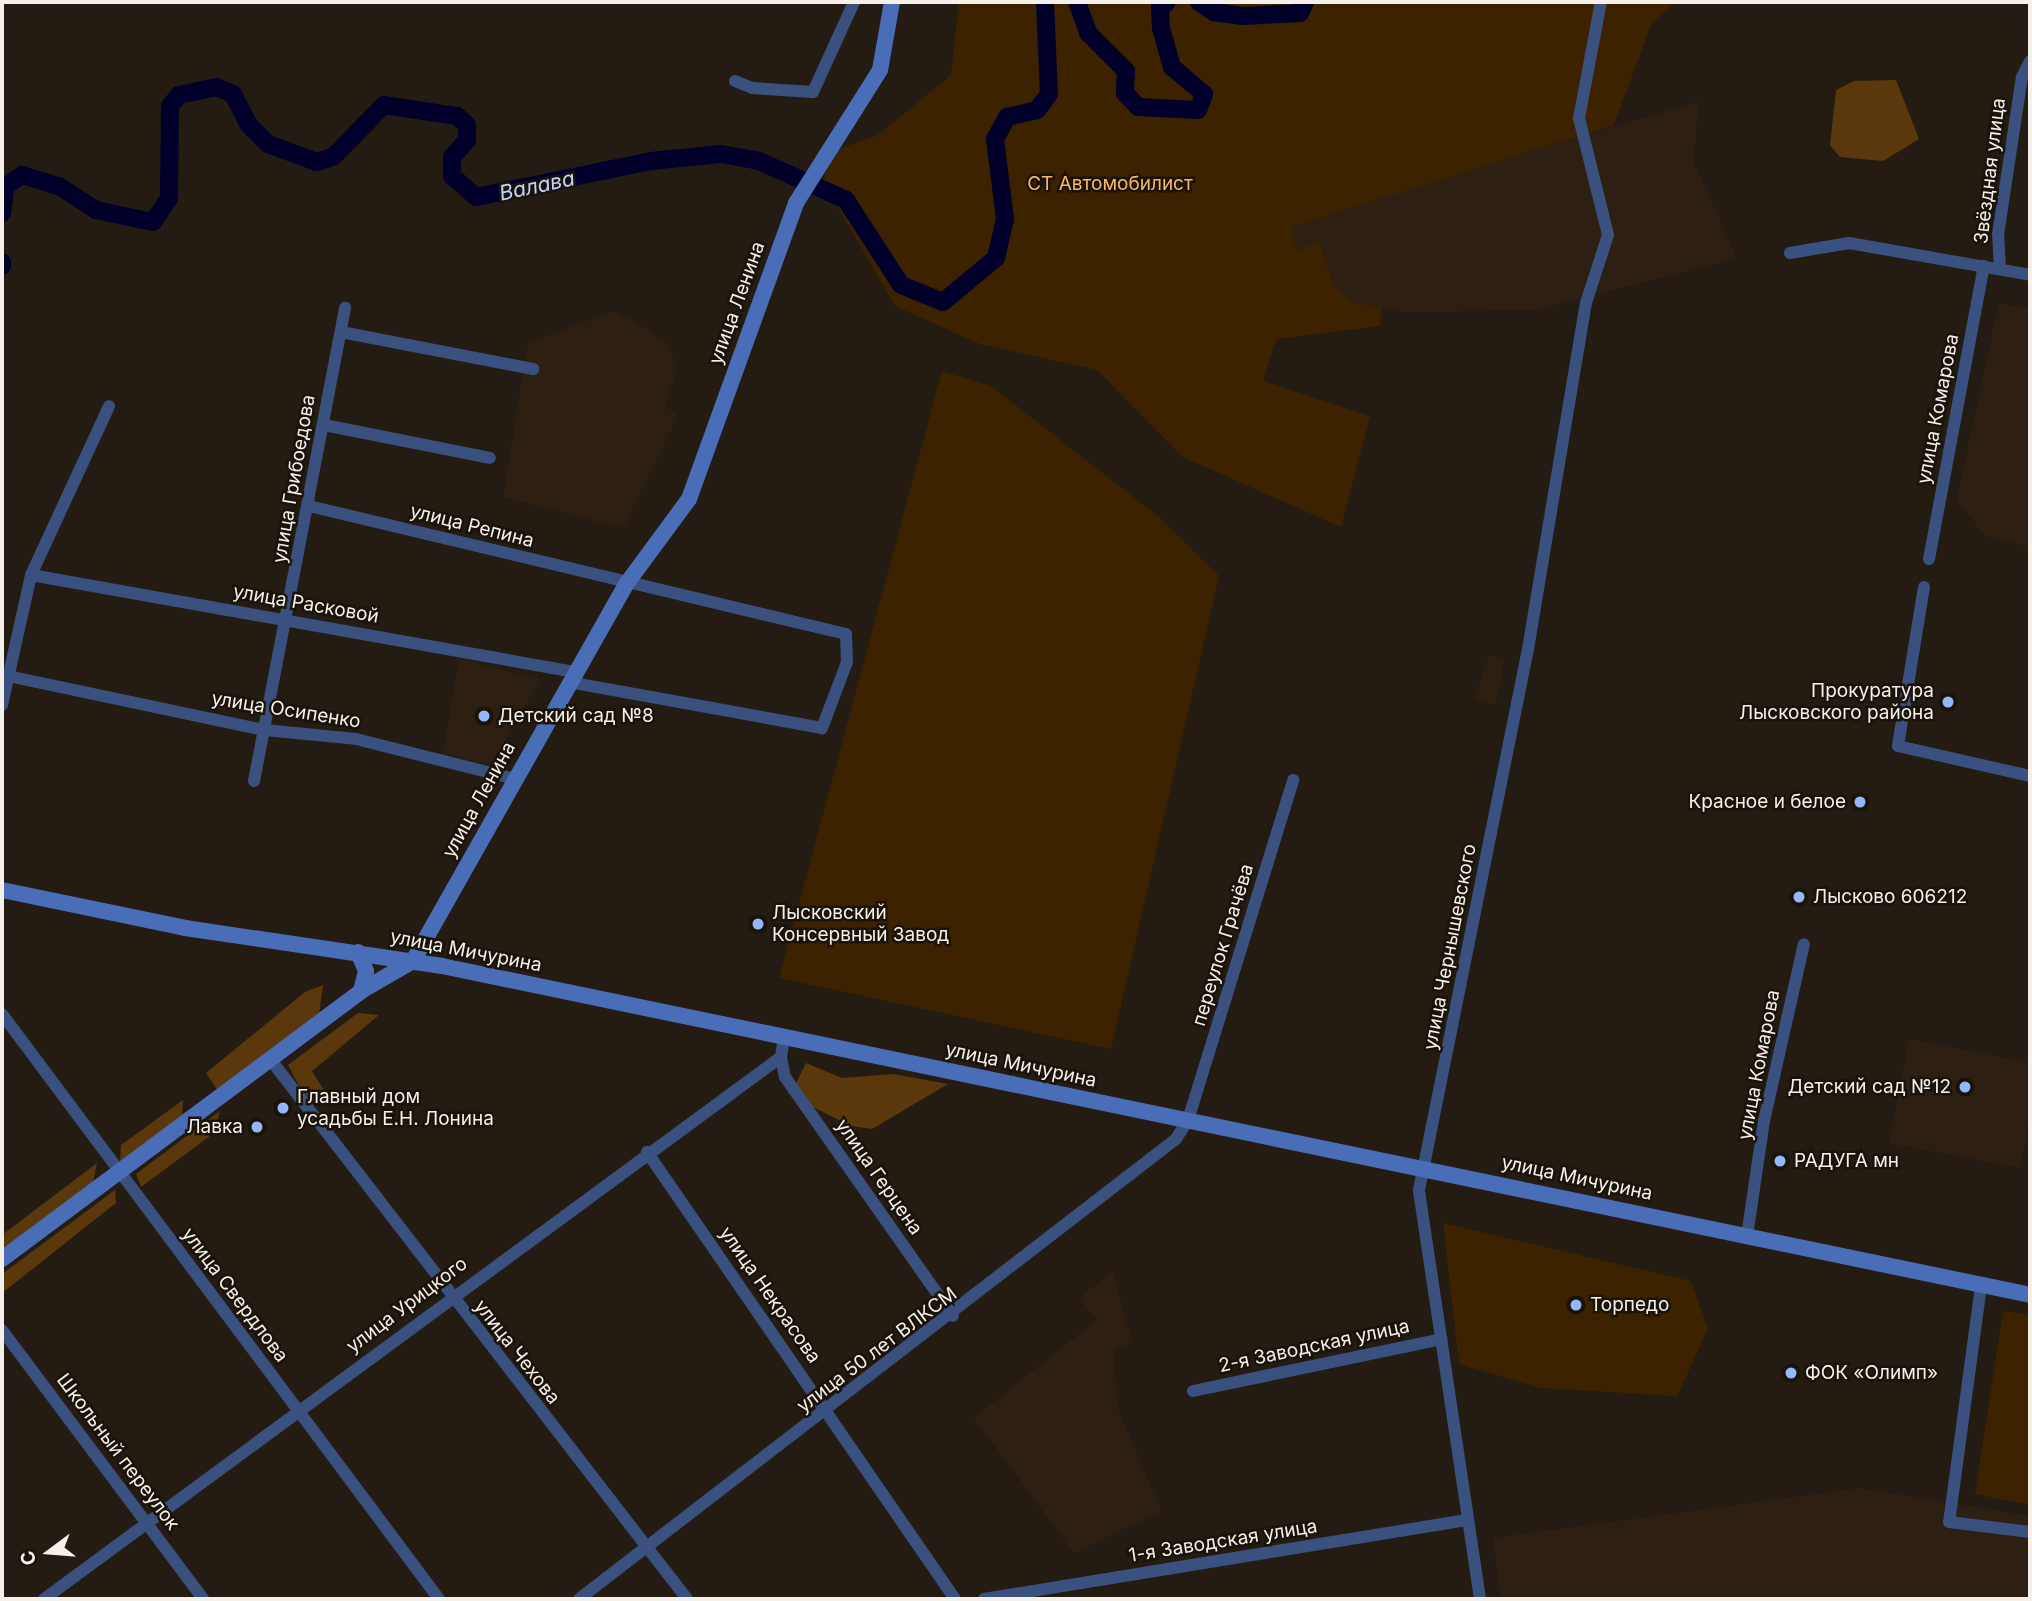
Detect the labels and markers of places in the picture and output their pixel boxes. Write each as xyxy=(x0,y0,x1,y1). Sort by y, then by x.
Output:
place label: Прокуратура Лысковского района xyxy=(1739,680,1934,724)
marker: Прокуратура Лысковского района xyxy=(1940,694,1956,710)
place label: Детский сад №8 xyxy=(498,705,654,727)
marker: Детский сад №8 xyxy=(476,708,492,724)
place label: Красное и белое xyxy=(1689,791,1846,813)
marker: Красное и белое xyxy=(1852,794,1868,810)
place label: Лысково 606212 xyxy=(1813,886,1967,908)
marker: Лысково 606212 xyxy=(1791,889,1807,905)
place label: Лысковский Консервный Завод xyxy=(772,902,949,946)
marker: Лысковский Консервный Завод xyxy=(750,916,766,932)
place label: Детский сад №12 xyxy=(1788,1076,1951,1098)
marker: Детский сад №12 xyxy=(1957,1079,1973,1095)
place label: Главный дом усадьбы Е.Н. Лонина xyxy=(297,1086,494,1130)
marker: Главный дом усадьбы Е.Н. Лонина xyxy=(275,1100,291,1116)
place label: Лавка xyxy=(186,1116,243,1138)
marker: Лавка xyxy=(249,1119,265,1135)
place label: РАДУГА мн xyxy=(1794,1150,1899,1172)
marker: РАДУГА мн xyxy=(1772,1153,1788,1169)
place label: Торпедо xyxy=(1590,1294,1669,1316)
marker: Торпедо xyxy=(1568,1297,1584,1313)
place label: ФОК «Олимп» xyxy=(1805,1362,1938,1384)
marker: ФОК «Олимп» xyxy=(1783,1365,1799,1381)

